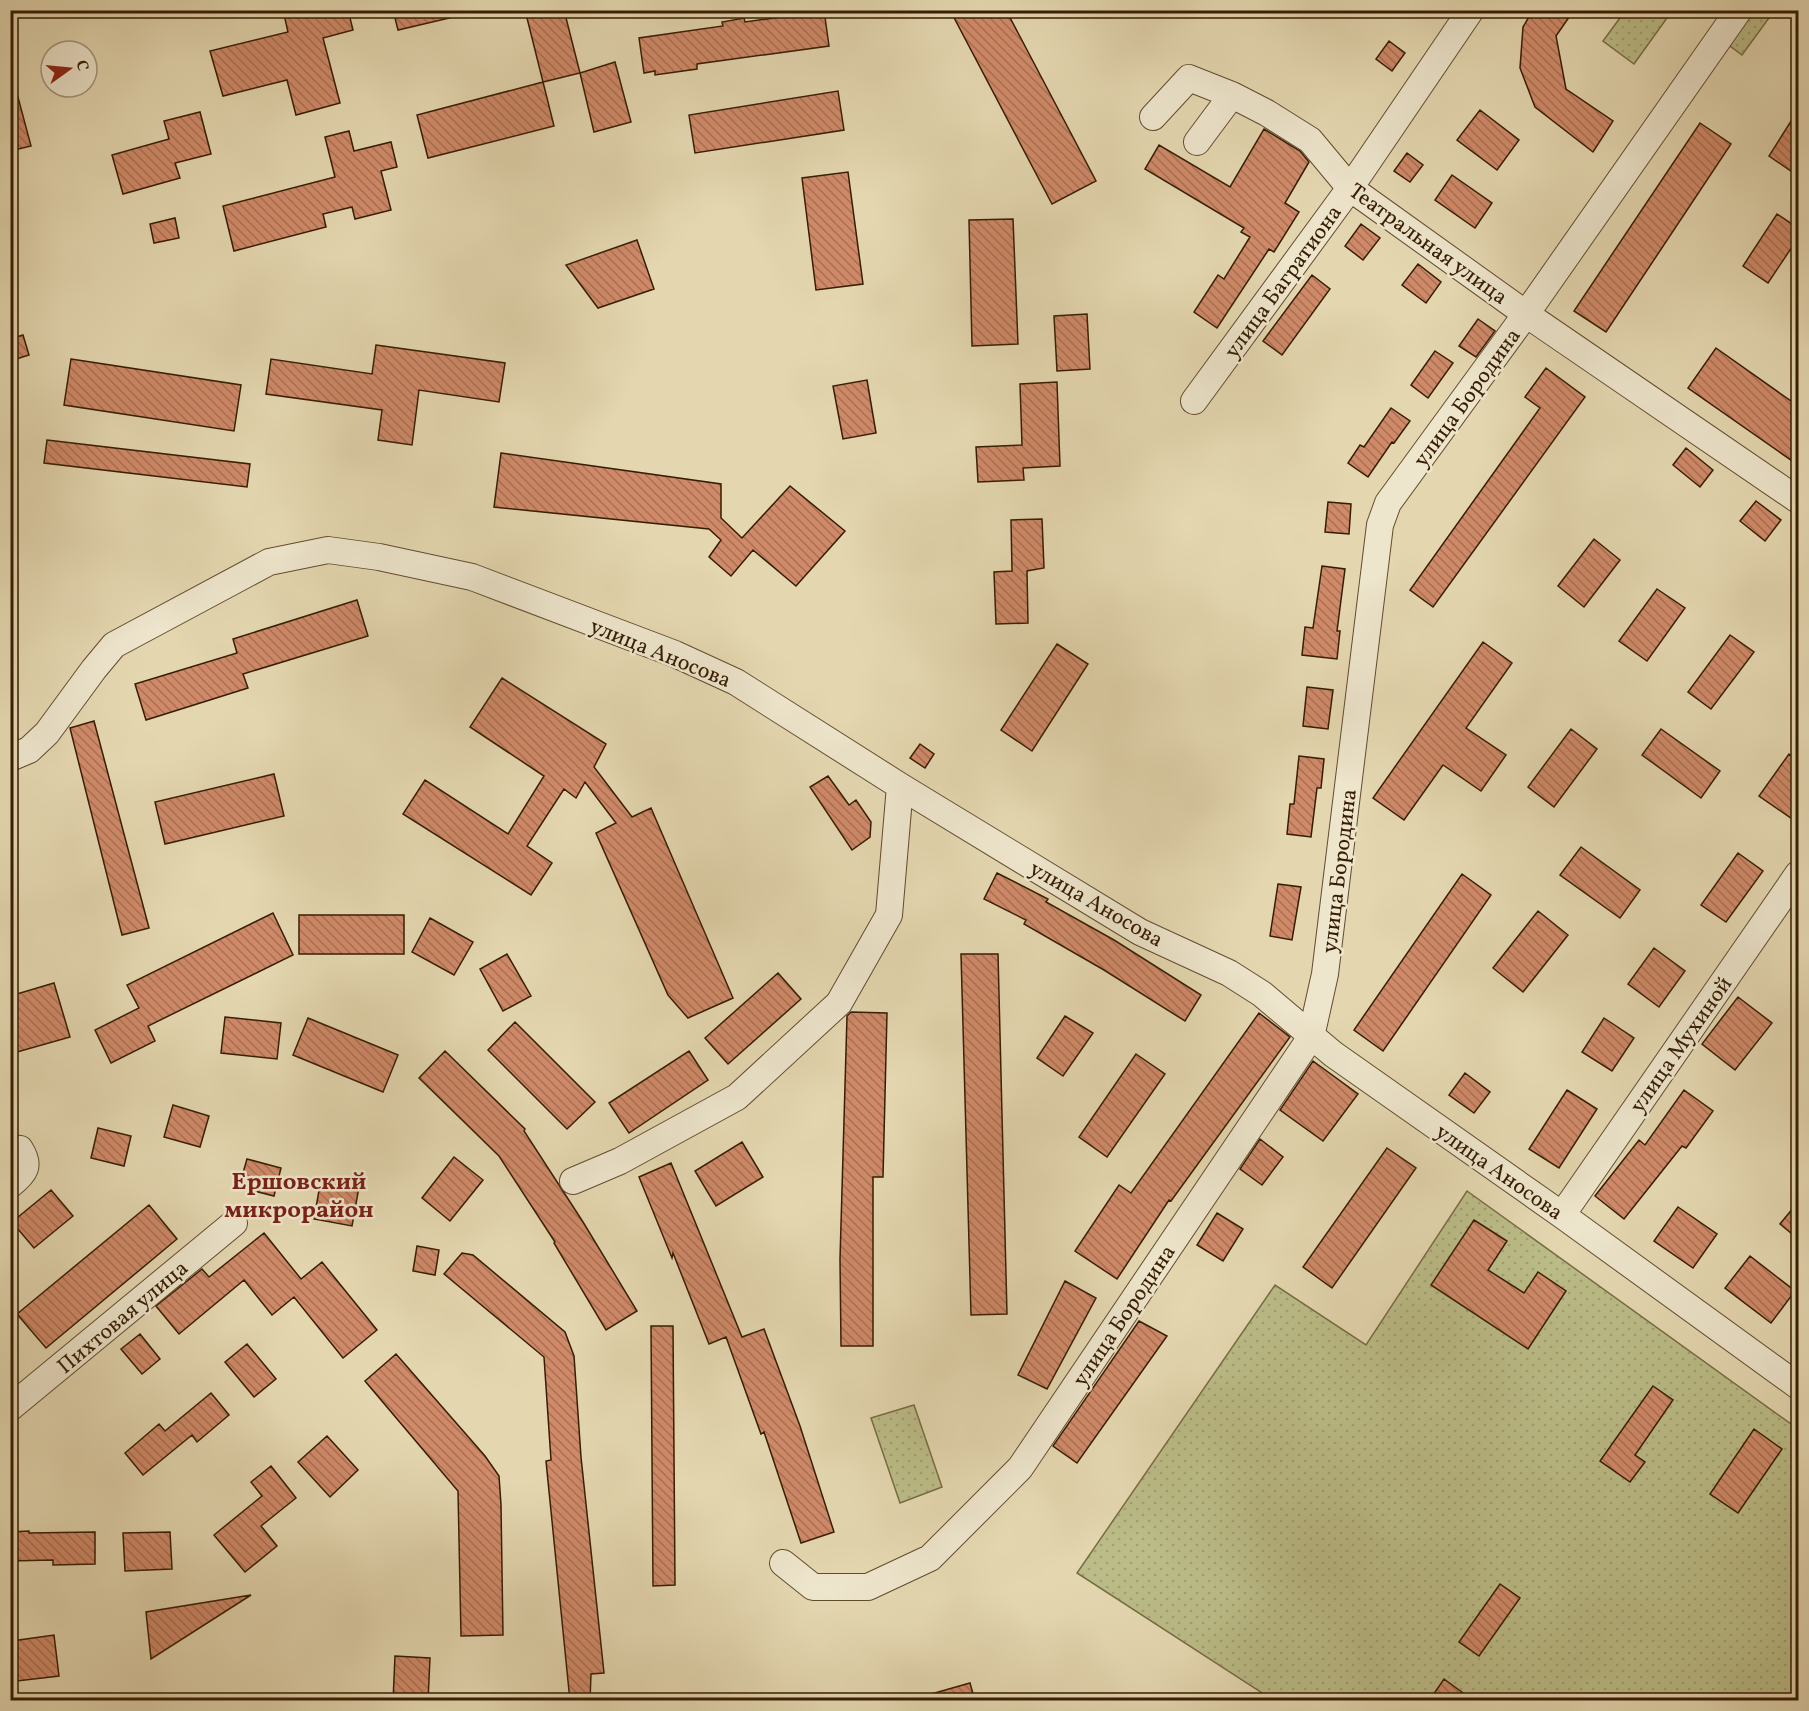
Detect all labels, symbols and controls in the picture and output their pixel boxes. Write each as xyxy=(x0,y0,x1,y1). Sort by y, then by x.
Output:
north arrow xyxy=(39,39,99,99)
text: С xyxy=(70,58,94,73)
street label: Театральная улица xyxy=(1342,177,1513,313)
street label: улица Багратиона xyxy=(1218,199,1350,366)
street label: улица Бородина xyxy=(1407,322,1529,474)
street label: улица Аносова xyxy=(585,612,735,697)
street label: улица Бородина xyxy=(1315,787,1366,955)
street label: улица Аносова xyxy=(1023,854,1168,956)
street label: улица Мухиной xyxy=(1623,971,1741,1120)
street label: улица Аносова xyxy=(1428,1117,1569,1229)
district label: Ершовский микрорайон xyxy=(224,1166,374,1228)
street label: улица Бородина xyxy=(1066,1239,1184,1394)
street label: Пихтовая улица xyxy=(51,1254,196,1382)

